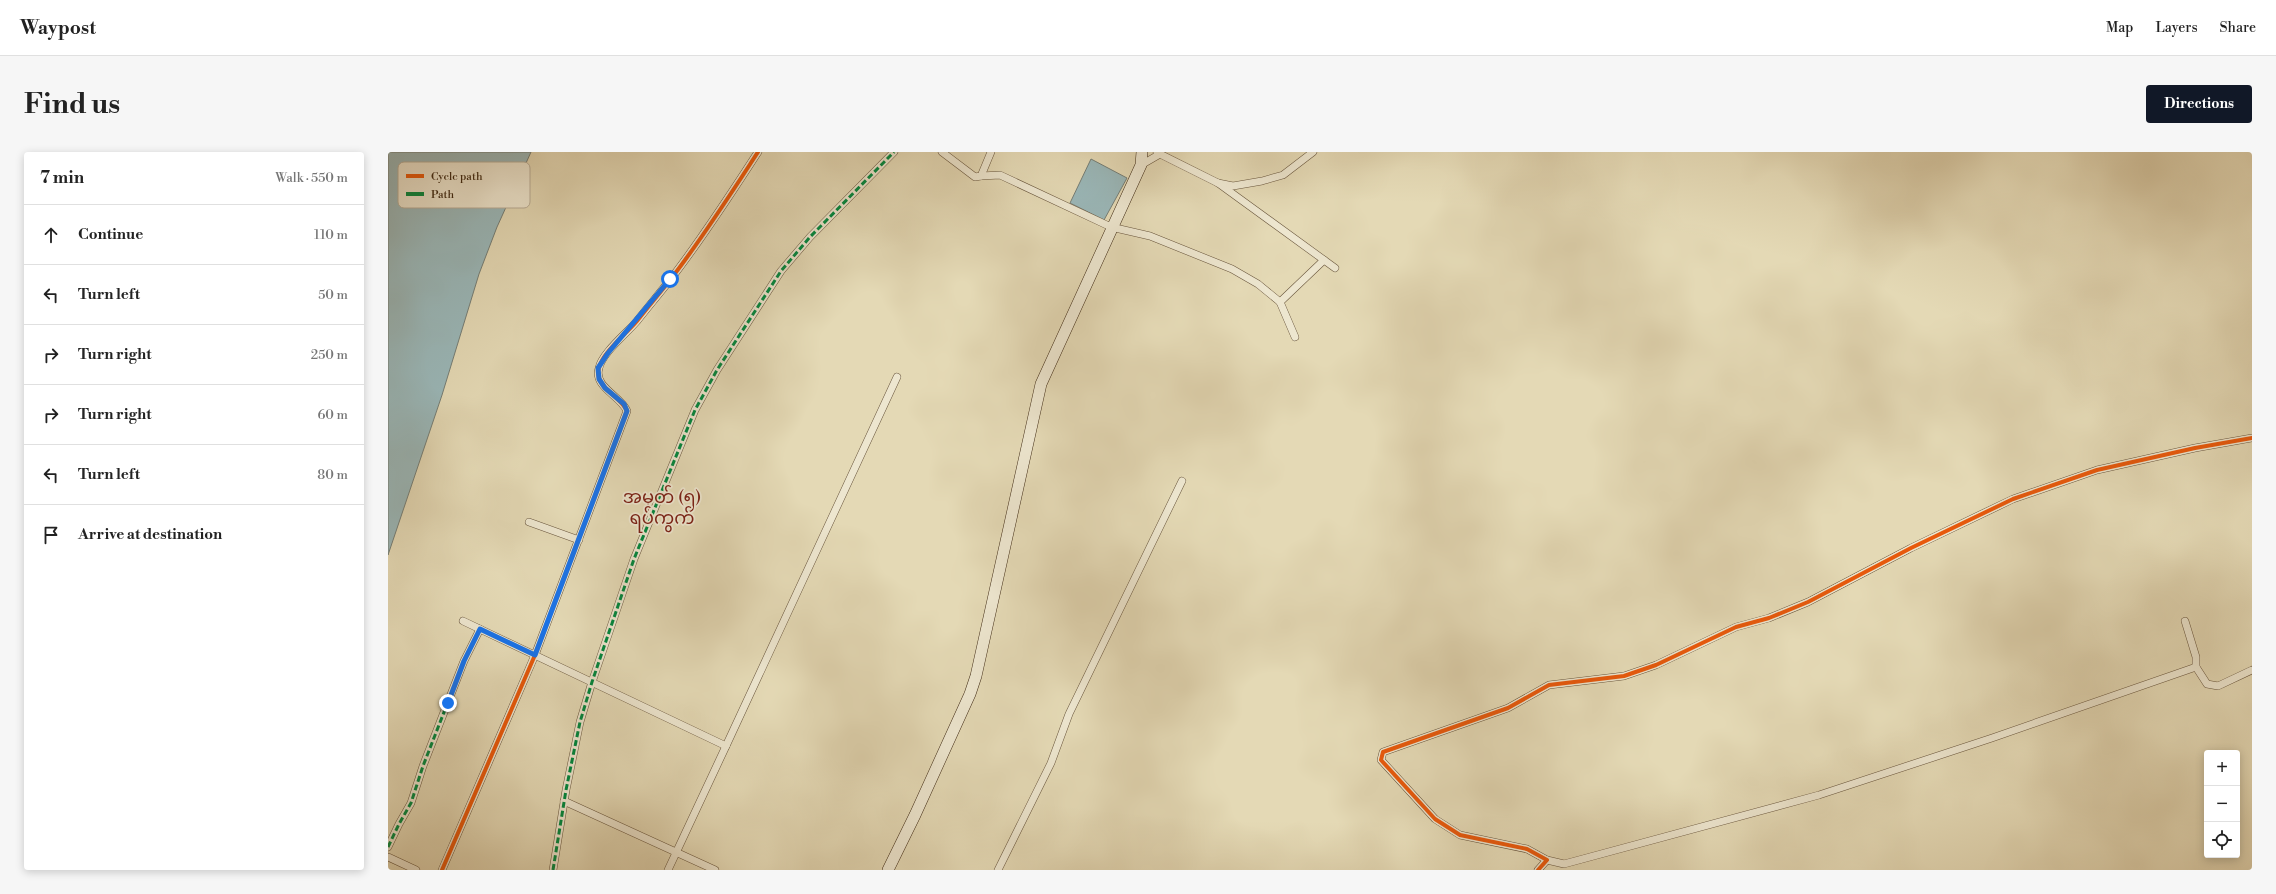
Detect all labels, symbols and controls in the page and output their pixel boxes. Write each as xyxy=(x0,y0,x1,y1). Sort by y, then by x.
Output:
text: Waypost xyxy=(20,16,96,40)
text: Map xyxy=(2106,19,2133,37)
text: Layers xyxy=(2155,19,2198,37)
text: Share xyxy=(2220,19,2256,37)
button: Directions xyxy=(2146,85,2252,123)
text: Find us xyxy=(24,87,120,122)
legend xyxy=(398,162,530,208)
text: 7 min xyxy=(40,167,84,189)
text: Walk · 550 m xyxy=(275,170,348,186)
text: Cycle path xyxy=(431,170,483,184)
text: Path xyxy=(431,188,455,202)
icon: ahead xyxy=(40,224,62,246)
text: Continue xyxy=(78,225,143,244)
text: 110 m xyxy=(314,227,348,243)
route start xyxy=(661,270,679,288)
icon: left xyxy=(40,284,62,306)
text: Turn left xyxy=(78,285,140,304)
text: 50 m xyxy=(318,287,348,303)
icon: right xyxy=(40,344,62,366)
text: Turn right xyxy=(78,345,152,364)
text: 250 m xyxy=(311,347,348,363)
icon: right xyxy=(40,404,62,426)
text: Turn right xyxy=(78,405,152,424)
text: 60 m xyxy=(317,407,348,423)
icon: left xyxy=(40,464,62,486)
text: Turn left xyxy=(78,465,140,484)
text: 80 m xyxy=(317,467,348,483)
district label: အမှတ် (၅) ရပ်ကွက် xyxy=(623,484,701,533)
icon: arrive xyxy=(40,524,62,546)
text: Arrive at destination xyxy=(78,525,222,544)
route end xyxy=(439,694,457,712)
map controls xyxy=(2204,750,2240,858)
button: + xyxy=(2204,750,2240,786)
button: − xyxy=(2204,786,2240,822)
button: locate xyxy=(2204,822,2240,858)

